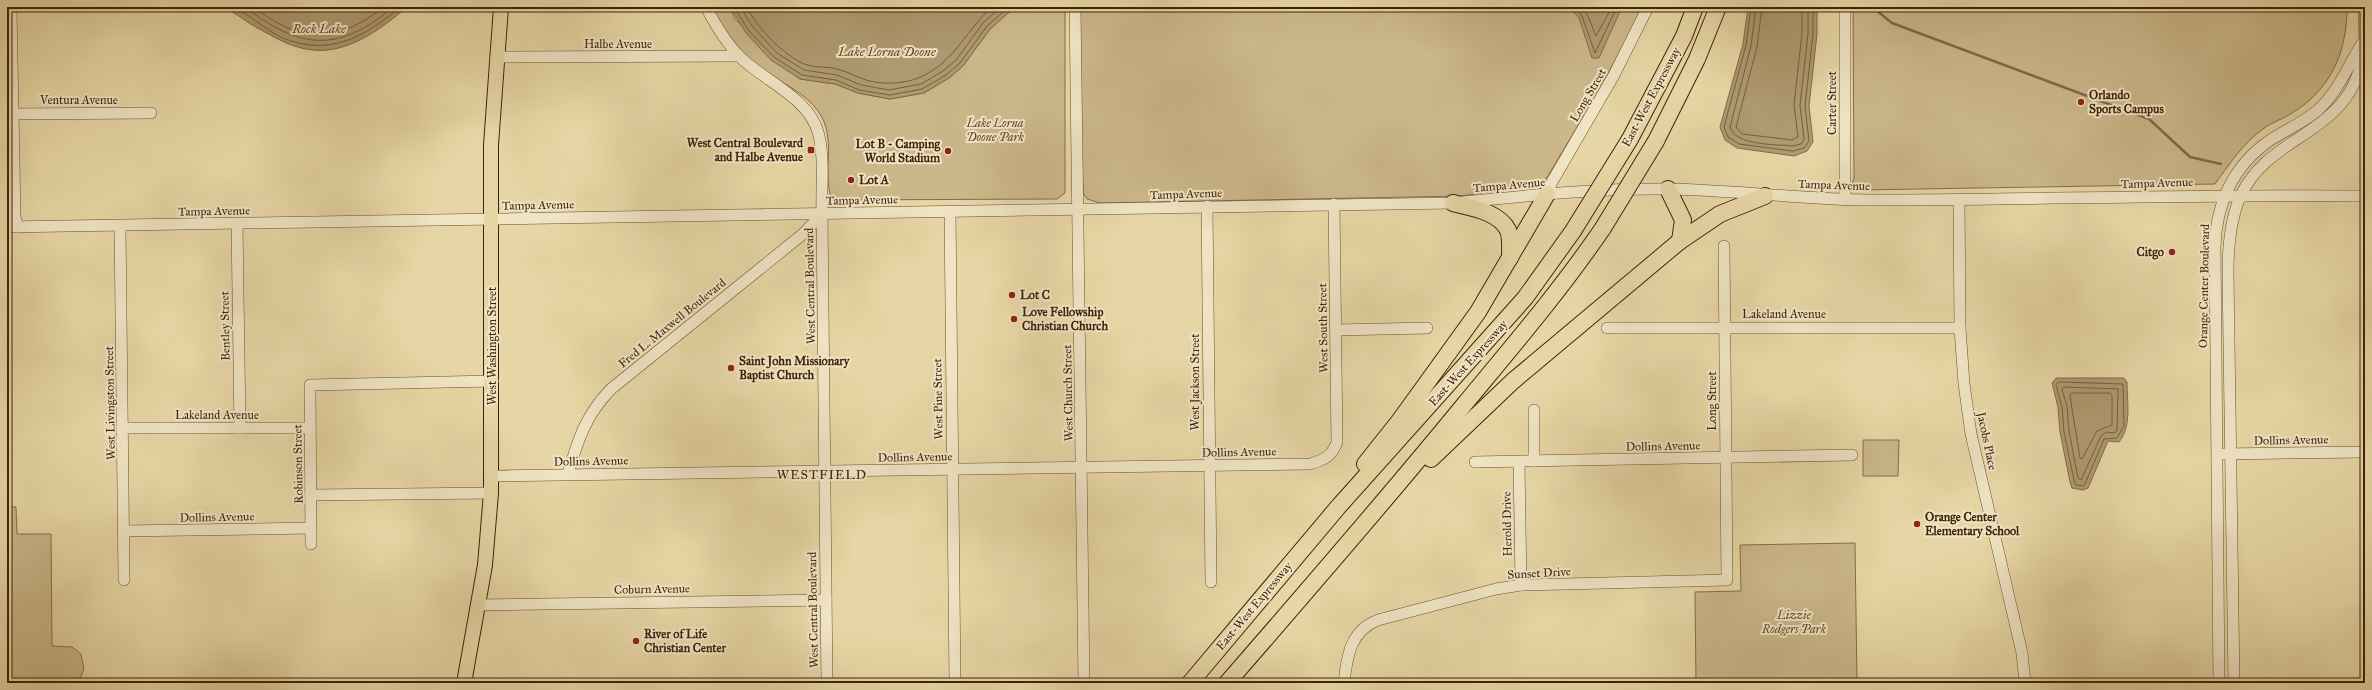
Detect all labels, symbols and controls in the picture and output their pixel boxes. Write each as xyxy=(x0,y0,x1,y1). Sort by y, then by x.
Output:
water label: Rock Lake xyxy=(291,21,347,37)
street label: Halbe Avenue xyxy=(584,37,652,51)
water label: Lake Lorna Doone xyxy=(837,44,937,60)
street label: East-West Expressway xyxy=(1619,44,1683,149)
street label: Long Street xyxy=(1567,65,1610,125)
street label: Carter Street xyxy=(1825,70,1839,135)
place label: Orlando Sports Campus xyxy=(2089,88,2164,117)
street label: Ventura Avenue xyxy=(39,93,118,107)
marker: Orlando Sports Campus xyxy=(2076,97,2086,107)
park label: Lake Lorna Doone Park xyxy=(965,116,1024,144)
place label: West Central Boulevard and Halbe Avenue xyxy=(687,136,804,164)
place label: Lot B - Camping World Stadium xyxy=(855,137,941,165)
marker: West Central Boulevard and Halbe Avenue xyxy=(806,145,816,155)
marker: Lot B - Camping World Stadium xyxy=(943,146,953,156)
place label: Lot A xyxy=(859,173,890,187)
marker: Lot A xyxy=(846,175,856,185)
street label: Tampa Avenue xyxy=(1472,175,1546,195)
street label: Tampa Avenue xyxy=(2121,175,2193,191)
street label: Tampa Avenue xyxy=(1798,177,1870,193)
street label: Tampa Avenue xyxy=(1150,186,1222,202)
street label: Tampa Avenue xyxy=(826,192,898,208)
street label: Tampa Avenue xyxy=(502,197,574,213)
street label: Tampa Avenue xyxy=(178,203,250,219)
street label: Orange Center Boulevard xyxy=(2196,224,2213,348)
street label: West Central Boulevard xyxy=(802,228,818,344)
place label: Citgo xyxy=(2137,245,2164,260)
marker: Citgo xyxy=(2167,247,2177,257)
street label: Fred L. Maxwell Boulevard xyxy=(616,275,728,371)
street label: West South Street xyxy=(1315,282,1331,373)
street label: West Washington Street xyxy=(485,286,500,405)
place label: Lot C xyxy=(1020,288,1050,302)
street label: Bentley Street xyxy=(217,290,233,361)
marker: Lot C xyxy=(1007,290,1017,300)
place label: Love Fellowship Christian Church xyxy=(1022,305,1108,333)
street label: Lakeland Avenue xyxy=(1742,307,1826,321)
marker: Love Fellowship Christian Church xyxy=(1009,314,1019,324)
street label: East-West Expressway xyxy=(1426,317,1511,409)
street label: West Jackson Street xyxy=(1188,333,1203,430)
street label: West Church Street xyxy=(1060,344,1076,442)
street label: West Livingston Street xyxy=(102,345,119,460)
place label: Saint John Missionary Baptist Church xyxy=(739,354,851,383)
street label: West Pine Street xyxy=(930,358,946,440)
marker: Saint John Missionary Baptist Church xyxy=(726,363,736,373)
street label: Long Street xyxy=(1705,371,1720,431)
street label: Lakeland Avenue xyxy=(175,408,259,422)
street label: Jacobs Place xyxy=(1973,409,2000,471)
street label: Robinson Street xyxy=(290,423,306,504)
street label: Dollins Avenue xyxy=(2253,432,2329,448)
street label: Dollins Avenue xyxy=(1625,438,1701,454)
street label: Dollins Avenue xyxy=(1201,444,1277,460)
street label: Dollins Avenue xyxy=(877,449,953,465)
street label: Dollins Avenue xyxy=(553,453,629,469)
district label: WESTFIELD xyxy=(777,467,867,483)
street label: Herold Drive xyxy=(1499,491,1515,557)
street label: Dollins Avenue xyxy=(179,509,255,525)
place label: Orange Center Elementary School xyxy=(1925,510,2020,539)
marker: Orange Center Elementary School xyxy=(1912,519,1922,529)
street label: West Central Boulevard xyxy=(805,552,821,668)
street label: East-West Expressway xyxy=(1213,559,1295,653)
street label: Sunset Drive xyxy=(1507,564,1571,582)
street label: Coburn Avenue xyxy=(614,581,690,597)
park label: Lizzie Rodgers Park xyxy=(1761,608,1827,636)
place label: River of Life Christian Center xyxy=(644,627,727,655)
marker: River of Life Christian Center xyxy=(631,636,641,646)

